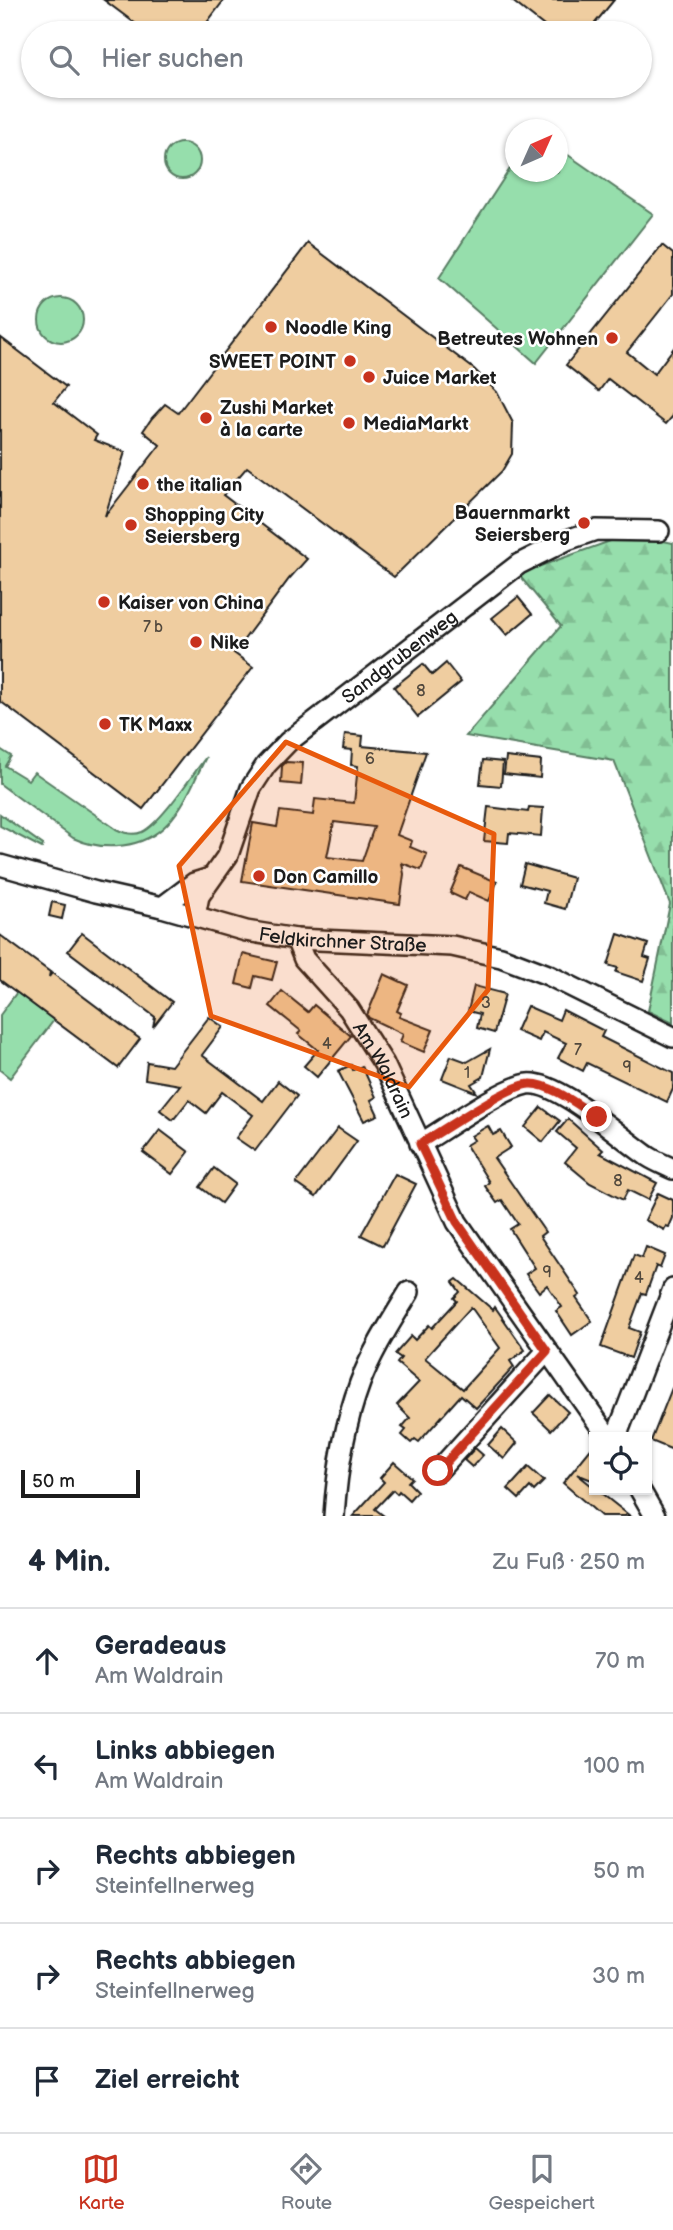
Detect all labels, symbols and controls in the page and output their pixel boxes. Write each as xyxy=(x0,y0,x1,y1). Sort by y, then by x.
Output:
search box xyxy=(21,21,652,98)
icon: search xyxy=(45,41,83,79)
text: Hier suchen xyxy=(101,44,244,75)
north arrow xyxy=(505,119,568,182)
place label: Noodle King xyxy=(285,317,391,340)
marker: Noodle King xyxy=(263,319,279,335)
place label: Betreutes Wohnen xyxy=(437,328,598,351)
marker: Betreutes Wohnen xyxy=(604,330,620,346)
place label: SWEET POINT xyxy=(209,351,336,374)
marker: SWEET POINT xyxy=(342,353,358,369)
place label: Juice Market xyxy=(383,367,497,390)
marker: Juice Market xyxy=(361,369,377,385)
place label: Zushi Market à la carte xyxy=(220,397,334,442)
marker: Zushi Market à la carte xyxy=(198,410,214,426)
place label: MediaMarkt xyxy=(363,413,469,436)
marker: MediaMarkt xyxy=(341,415,357,431)
place label: the italian xyxy=(156,474,242,497)
marker: the italian xyxy=(135,476,151,492)
place label: Bauernmarkt Seiersberg xyxy=(455,502,571,547)
place label: Shopping City Seiersberg xyxy=(145,504,264,549)
marker: Bauernmarkt Seiersberg xyxy=(576,515,592,531)
marker: Shopping City Seiersberg xyxy=(123,517,139,533)
place label: Kaiser von China xyxy=(118,592,264,615)
marker: Kaiser von China xyxy=(96,594,112,610)
street label: Sandgrubenweg xyxy=(338,606,462,709)
house number: 7 b xyxy=(143,618,163,637)
place label: Nike xyxy=(210,632,250,655)
marker: Nike xyxy=(188,634,204,650)
house number: 8 xyxy=(416,682,426,701)
place label: TK Maxx xyxy=(119,714,193,737)
marker: TK Maxx xyxy=(97,716,113,732)
house number: 6 xyxy=(365,750,375,769)
place label: Don Camillo xyxy=(273,866,379,889)
marker: Don Camillo xyxy=(251,868,267,884)
street label: Feldkirchner Straße xyxy=(257,923,427,958)
house number: 3 xyxy=(481,994,491,1013)
street label: Am Waldrain xyxy=(347,1018,417,1122)
house number: 4 xyxy=(322,1035,332,1054)
house number: 7 xyxy=(574,1041,582,1060)
house number: 9 xyxy=(622,1058,632,1077)
house number: 1 xyxy=(464,1064,470,1083)
route end xyxy=(581,1101,612,1132)
house number: 8 xyxy=(613,1172,623,1191)
house number: 9 xyxy=(542,1263,552,1282)
house number: 4 xyxy=(634,1269,644,1288)
map controls xyxy=(589,1432,652,1495)
button: locate xyxy=(589,1432,652,1495)
route start xyxy=(422,1455,453,1486)
scale bar xyxy=(21,1467,140,1499)
text: 50 m xyxy=(32,1470,75,1493)
text: 4 Min. xyxy=(28,1544,110,1580)
text: Zu Fuß · 250 m xyxy=(493,1548,645,1576)
text: Geradeaus xyxy=(95,1631,226,1662)
icon: ahead xyxy=(28,1642,66,1680)
text: 70 m xyxy=(595,1647,645,1675)
text: Am Waldrain xyxy=(95,1662,223,1690)
text: Links abbiegen xyxy=(95,1736,275,1767)
icon: left xyxy=(28,1747,66,1785)
text: 100 m xyxy=(584,1752,645,1780)
text: Am Waldrain xyxy=(95,1767,223,1795)
text: Rechts abbiegen xyxy=(95,1841,296,1872)
icon: right xyxy=(28,1852,66,1890)
text: 50 m xyxy=(593,1857,645,1885)
text: Steinfellnerweg xyxy=(95,1872,255,1900)
text: Rechts abbiegen xyxy=(95,1946,296,1977)
icon: right xyxy=(28,1957,66,1995)
text: 30 m xyxy=(592,1962,645,1990)
text: Steinfellnerweg xyxy=(95,1977,255,2005)
icon: arrive xyxy=(28,2062,66,2100)
text: Ziel erreicht xyxy=(95,2065,239,2096)
tab: Karte xyxy=(78,2150,125,2215)
tab: Route xyxy=(281,2150,332,2215)
tab: Gespeichert xyxy=(488,2150,595,2215)

